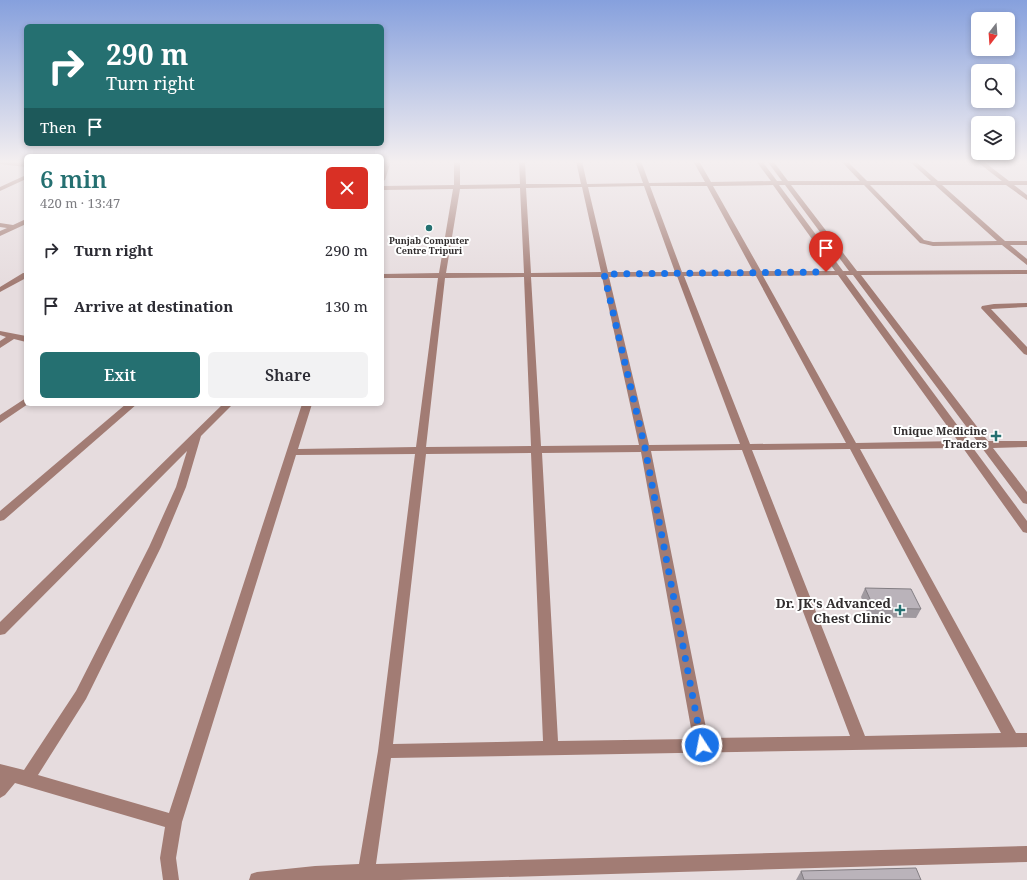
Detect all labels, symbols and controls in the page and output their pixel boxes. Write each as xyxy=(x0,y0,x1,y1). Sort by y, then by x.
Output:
north arrow xyxy=(971,12,1015,56)
map controls xyxy=(971,12,1015,160)
text: 290 m xyxy=(106,35,188,73)
icon: right xyxy=(40,40,92,92)
button: search xyxy=(971,64,1015,108)
text: Turn right xyxy=(106,71,195,95)
icon: arrive xyxy=(84,116,106,138)
button: layers xyxy=(971,116,1015,160)
text: Then xyxy=(40,117,76,137)
text: 6 min xyxy=(40,162,107,195)
button: close xyxy=(326,167,368,209)
text: 420 m · 13:47 xyxy=(40,194,120,212)
marker: Punjab Computer Centre Tripuri xyxy=(424,223,434,233)
pin xyxy=(809,231,843,272)
place label: Punjab Computer Centre Tripuri xyxy=(389,234,469,257)
icon: arrive xyxy=(815,237,837,259)
icon: right xyxy=(40,239,62,261)
text: Turn right xyxy=(74,240,153,260)
text: 290 m xyxy=(325,240,368,260)
icon: arrive xyxy=(40,295,62,317)
text: Arrive at destination xyxy=(74,296,233,316)
text: 130 m xyxy=(325,296,368,316)
button: Exit xyxy=(40,352,200,398)
button: Share xyxy=(208,352,368,398)
place label: Unique Medicine Traders xyxy=(893,423,987,451)
marker: Unique Medicine Traders xyxy=(990,430,1002,442)
place label: Dr. JK's Advanced Chest Clinic xyxy=(776,594,892,627)
marker: Dr. JK's Advanced Chest Clinic xyxy=(894,604,906,616)
position arrow xyxy=(681,724,723,766)

